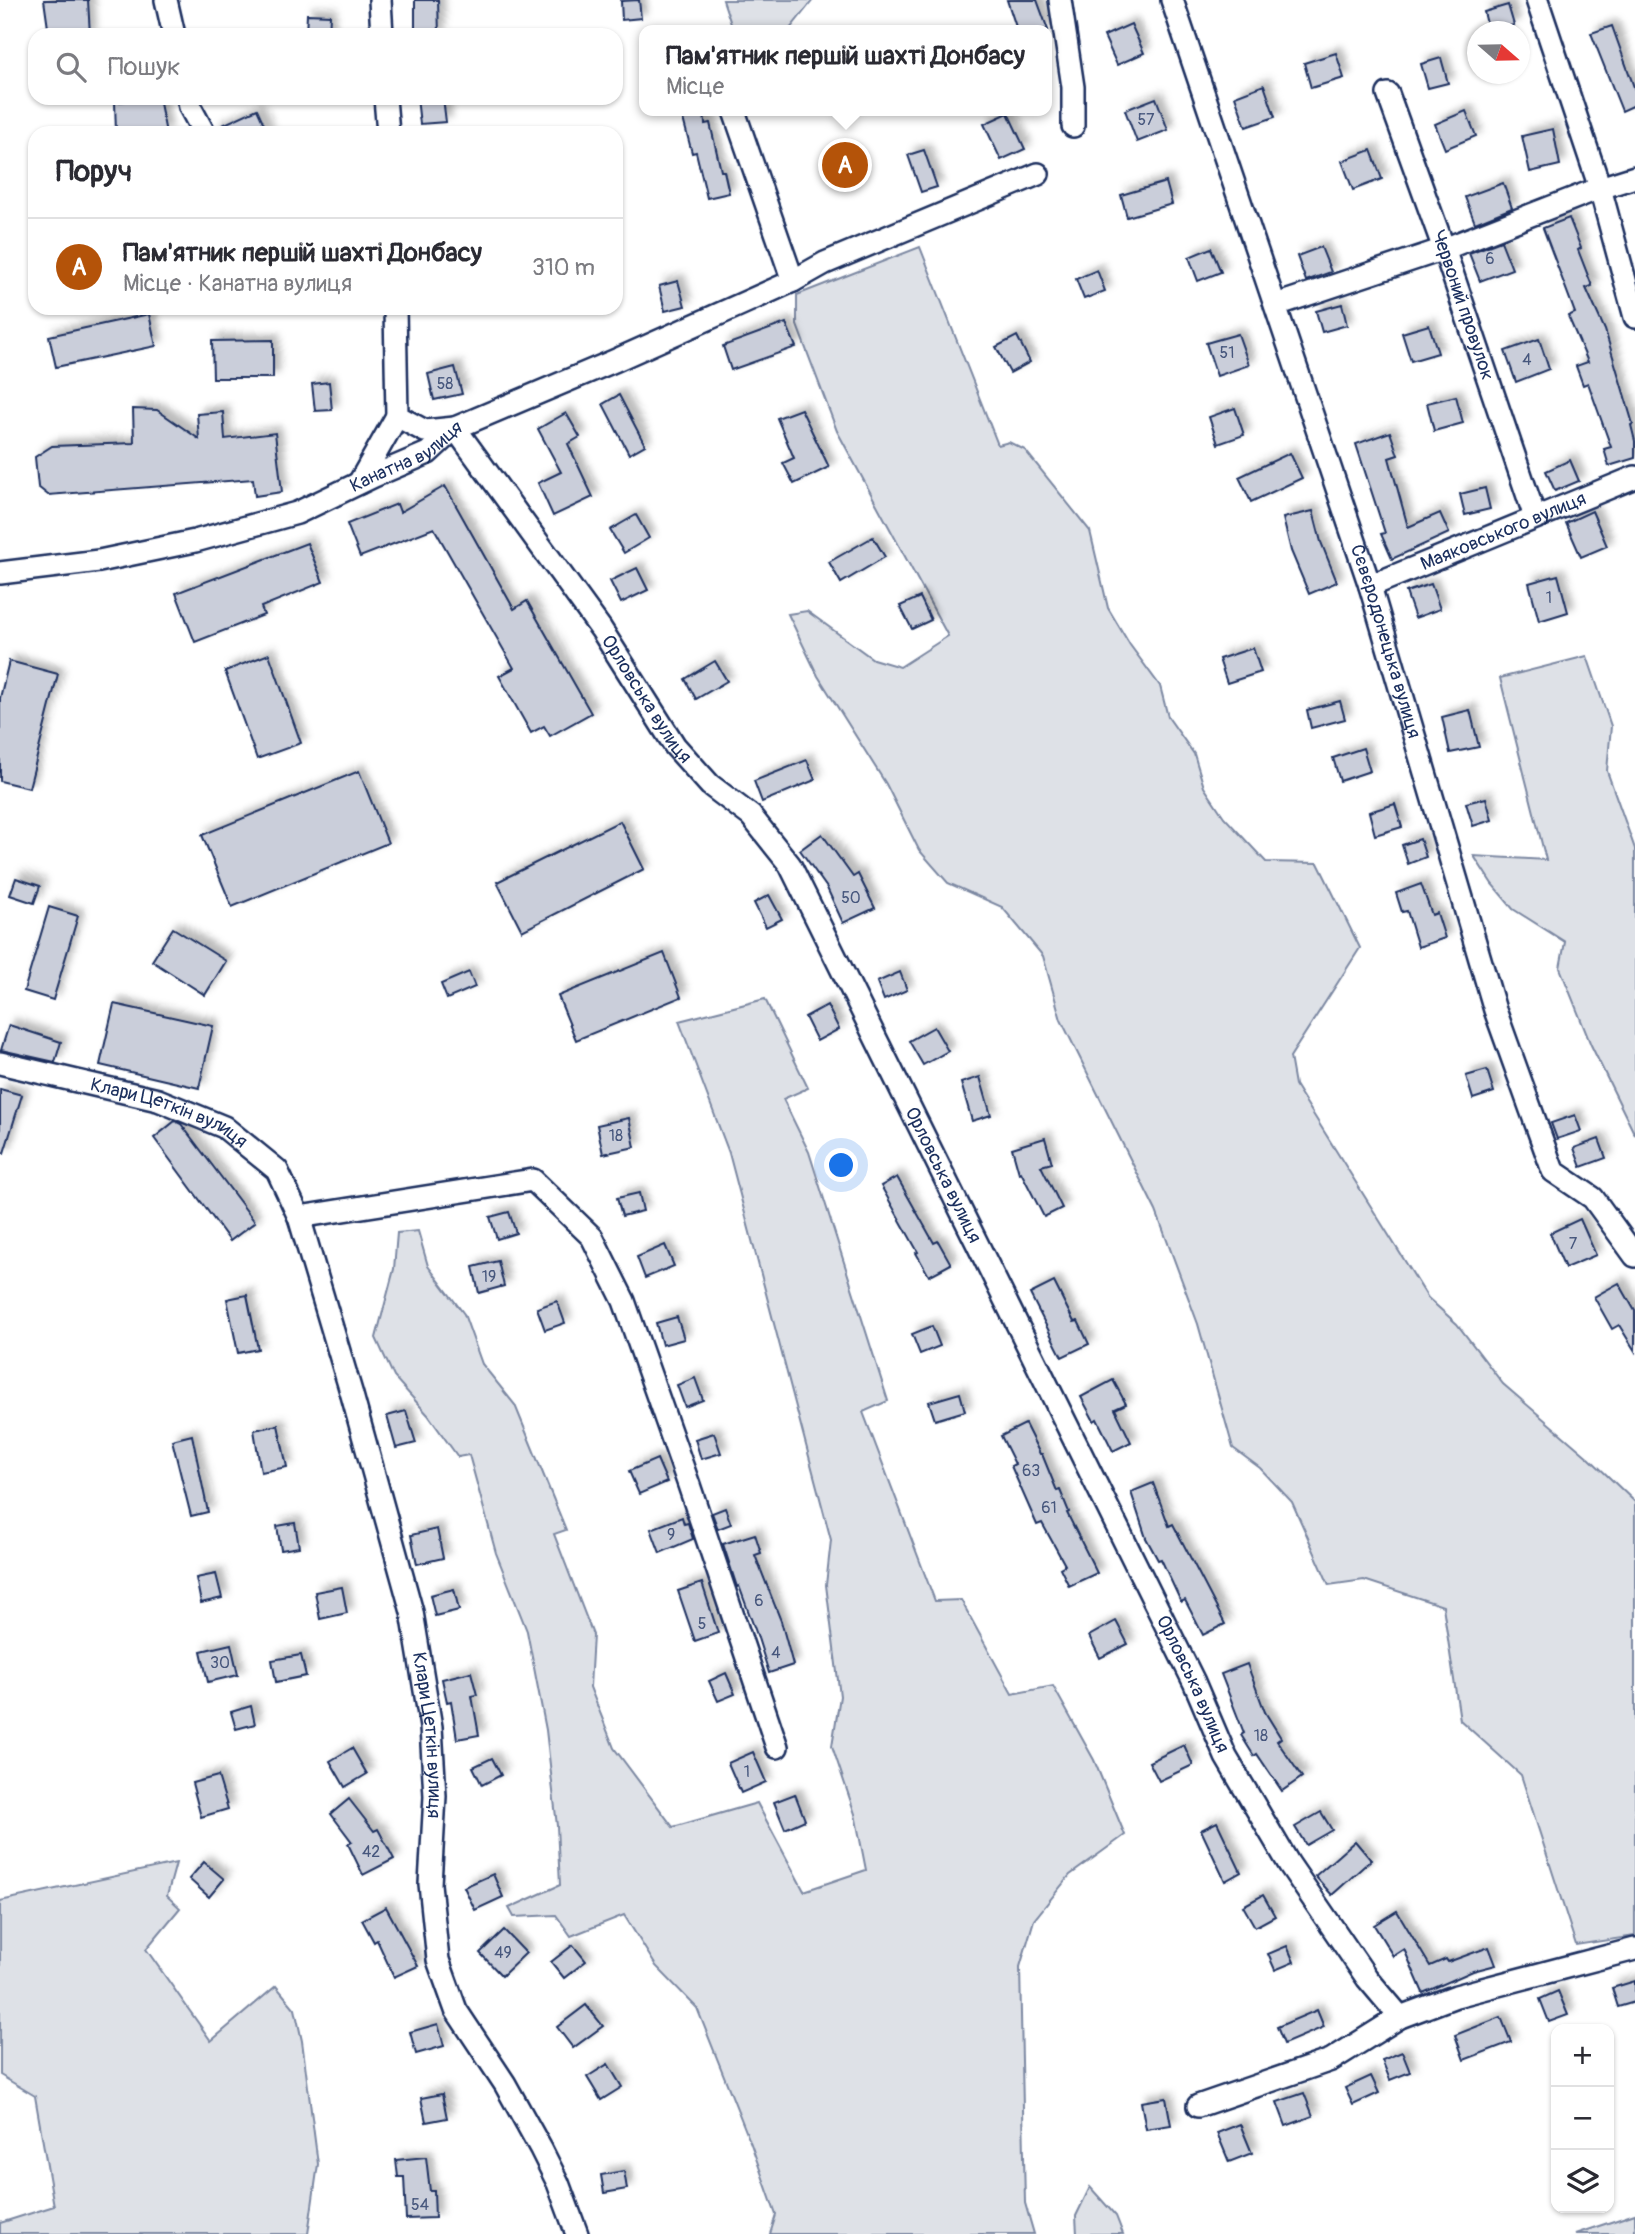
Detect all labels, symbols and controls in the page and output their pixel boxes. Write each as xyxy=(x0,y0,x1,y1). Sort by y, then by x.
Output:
north arrow xyxy=(1467,21,1530,84)
popup xyxy=(639,25,1052,116)
search box xyxy=(28,28,623,105)
text: Пам'ятник першій шахті Донбасу xyxy=(666,40,1025,72)
icon: search xyxy=(52,48,90,86)
text: Пошук xyxy=(108,51,181,83)
text: Місце xyxy=(666,72,724,101)
house number: 57 xyxy=(1137,110,1155,130)
pin: A xyxy=(822,139,868,191)
text: Поруч xyxy=(56,153,132,190)
street label: Червоний провулок xyxy=(1426,227,1500,383)
text: Пам'ятник першій шахті Донбасу xyxy=(123,237,482,269)
house number: 6 xyxy=(1485,249,1495,269)
text: A xyxy=(72,253,86,282)
text: 310 m xyxy=(532,253,595,282)
text: Місце · Канатна вулиця xyxy=(123,269,352,298)
house number: 51 xyxy=(1220,343,1234,363)
house number: 4 xyxy=(1522,350,1532,370)
house number: 58 xyxy=(437,374,453,394)
street label: Канатна вулиця xyxy=(346,415,465,498)
street label: Маяковського вулиця xyxy=(1417,486,1590,576)
street label: Сєвєродонецька вулиця xyxy=(1345,541,1426,741)
house number: 1 xyxy=(1546,588,1552,608)
street label: Орловська вулиця xyxy=(596,630,697,769)
house number: 50 xyxy=(841,888,861,908)
street label: Клари Цеткін вулиця xyxy=(88,1073,253,1153)
street label: Орловська вулиця xyxy=(900,1103,987,1247)
house number: 18 xyxy=(609,1126,623,1146)
your location xyxy=(824,1148,858,1182)
house number: 7 xyxy=(1569,1234,1578,1254)
house number: 19 xyxy=(482,1267,496,1287)
house number: 63 xyxy=(1022,1461,1040,1481)
house number: 61 xyxy=(1041,1498,1057,1518)
house number: 9 xyxy=(667,1525,675,1545)
house number: 6 xyxy=(754,1591,764,1611)
street label: Орловська вулиця xyxy=(1151,1611,1235,1756)
house number: 5 xyxy=(698,1614,706,1634)
house number: 4 xyxy=(771,1643,781,1663)
street label: Клари Цеткін вулиця xyxy=(407,1650,447,1819)
house number: 30 xyxy=(210,1653,230,1673)
house number: 18 xyxy=(1254,1726,1268,1746)
house number: 1 xyxy=(744,1762,750,1782)
house number: 42 xyxy=(362,1842,380,1862)
house number: 49 xyxy=(494,1943,512,1963)
map controls xyxy=(1551,2024,1614,2213)
button: + xyxy=(1551,2024,1614,2087)
button: − xyxy=(1551,2087,1614,2150)
button: layers xyxy=(1551,2150,1614,2213)
house number: 54 xyxy=(411,2195,429,2215)

